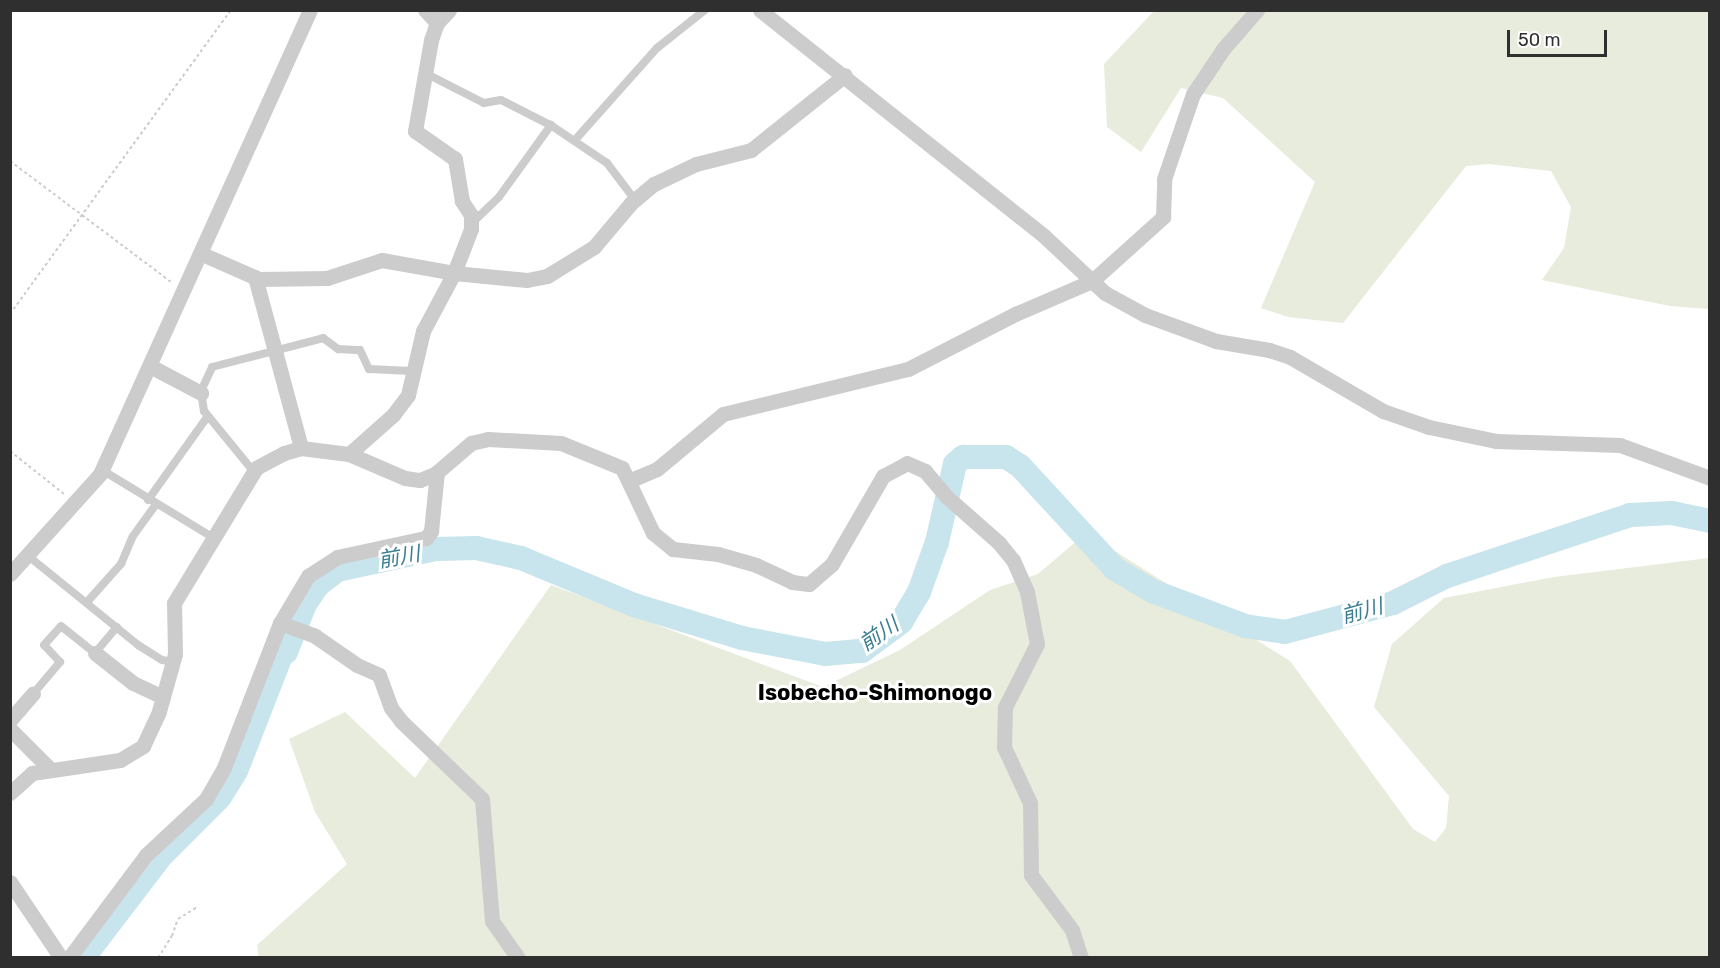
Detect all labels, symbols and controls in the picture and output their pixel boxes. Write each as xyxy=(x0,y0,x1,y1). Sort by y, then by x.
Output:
scale bar xyxy=(1510,18,1610,56)
text: 50 m xyxy=(1518,29,1561,51)
water label: 前川 xyxy=(376,541,422,573)
water label: 前川 xyxy=(1338,593,1386,629)
water label: 前川 xyxy=(855,612,903,656)
district label: Isobecho-Shimonogo xyxy=(758,680,992,706)

